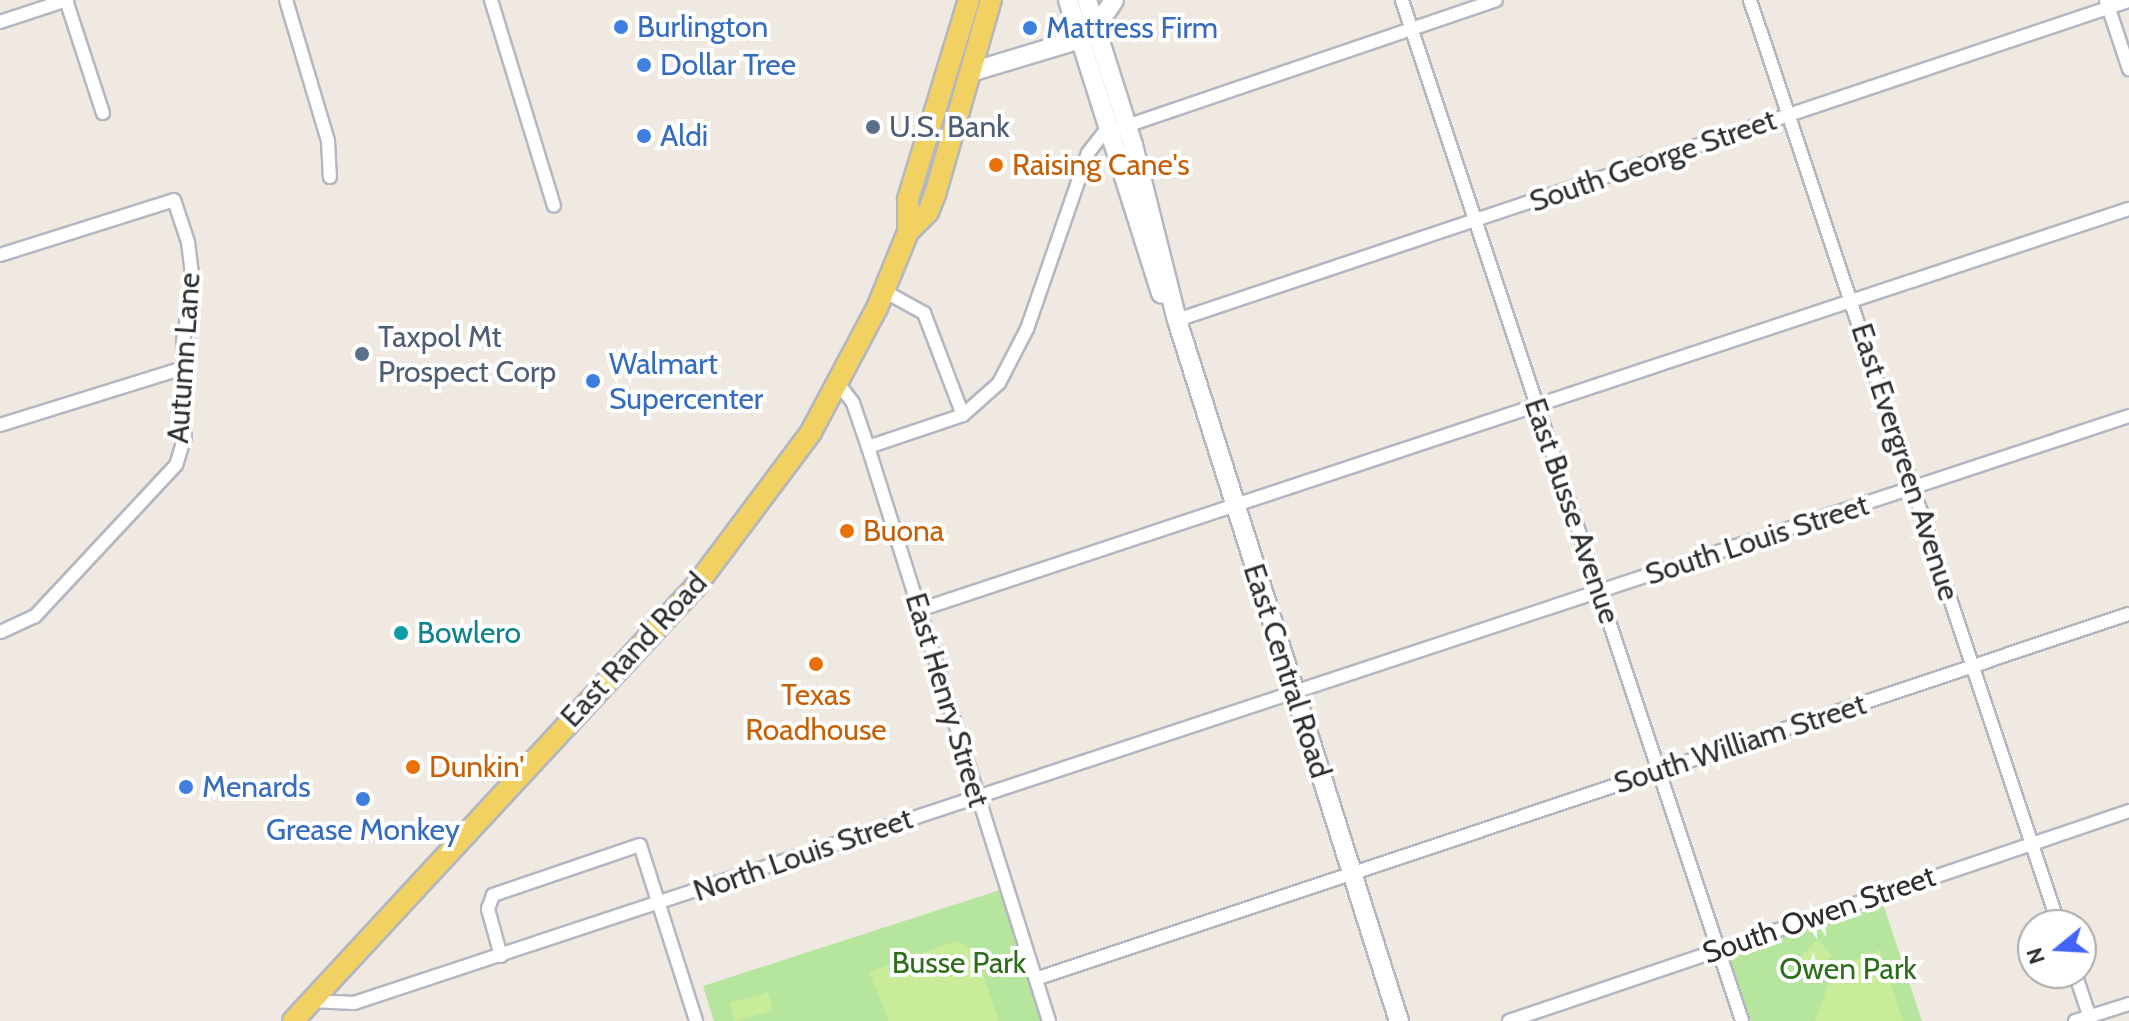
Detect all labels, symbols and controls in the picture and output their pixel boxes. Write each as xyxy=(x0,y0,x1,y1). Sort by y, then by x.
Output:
place label: Burlington xyxy=(637,9,768,45)
place label: Mattress Firm xyxy=(1046,10,1218,46)
marker: Burlington xyxy=(612,18,630,36)
marker: Mattress Firm xyxy=(1021,19,1039,37)
place label: Dollar Tree xyxy=(660,47,796,83)
marker: Dollar Tree xyxy=(635,56,653,74)
street label: South George Street xyxy=(1525,102,1781,220)
place label: U.S. Bank xyxy=(889,109,1010,145)
place label: Aldi xyxy=(660,118,708,154)
marker: U.S. Bank xyxy=(864,118,882,136)
marker: Aldi xyxy=(635,127,653,145)
place label: Raising Cane's xyxy=(1012,147,1190,183)
marker: Raising Cane's xyxy=(987,156,1005,174)
street label: Autumn Lane xyxy=(160,271,208,445)
place label: Taxpol Mt Prospect Corp xyxy=(378,319,556,390)
street label: East Evergreen Avenue xyxy=(1843,319,1967,605)
marker: Taxpol Mt Prospect Corp xyxy=(353,345,371,363)
place label: Walmart Supercenter xyxy=(609,346,763,416)
marker: Walmart Supercenter xyxy=(584,372,602,390)
street label: East Busse Avenue xyxy=(1517,394,1627,628)
street label: South Louis Street xyxy=(1641,487,1873,593)
place label: Buona xyxy=(863,513,944,549)
marker: Buona xyxy=(838,522,856,540)
street label: East Central Road xyxy=(1235,559,1339,783)
street label: East Rand Road xyxy=(553,565,715,735)
street label: East Henry Street xyxy=(897,589,997,811)
place label: Bowlero xyxy=(417,615,521,651)
marker: Bowlero xyxy=(392,624,410,642)
marker: Texas Roadhouse xyxy=(807,655,825,673)
place label: Texas Roadhouse xyxy=(745,677,887,748)
street label: South William Street xyxy=(1610,686,1870,802)
place label: Dunkin' xyxy=(429,749,524,785)
marker: Dunkin' xyxy=(404,758,422,776)
place label: Menards xyxy=(202,769,311,805)
marker: Menards xyxy=(177,778,195,796)
marker: Grease Monkey xyxy=(354,790,372,808)
street label: North Louis Street xyxy=(689,801,917,909)
place label: Grease Monkey xyxy=(266,812,460,848)
street label: South Owen Street xyxy=(1698,858,1940,972)
north arrow xyxy=(2017,909,2097,989)
text: N xyxy=(2020,944,2051,968)
park label: Busse Park xyxy=(892,945,1026,981)
park label: Owen Park xyxy=(1779,951,1917,987)

